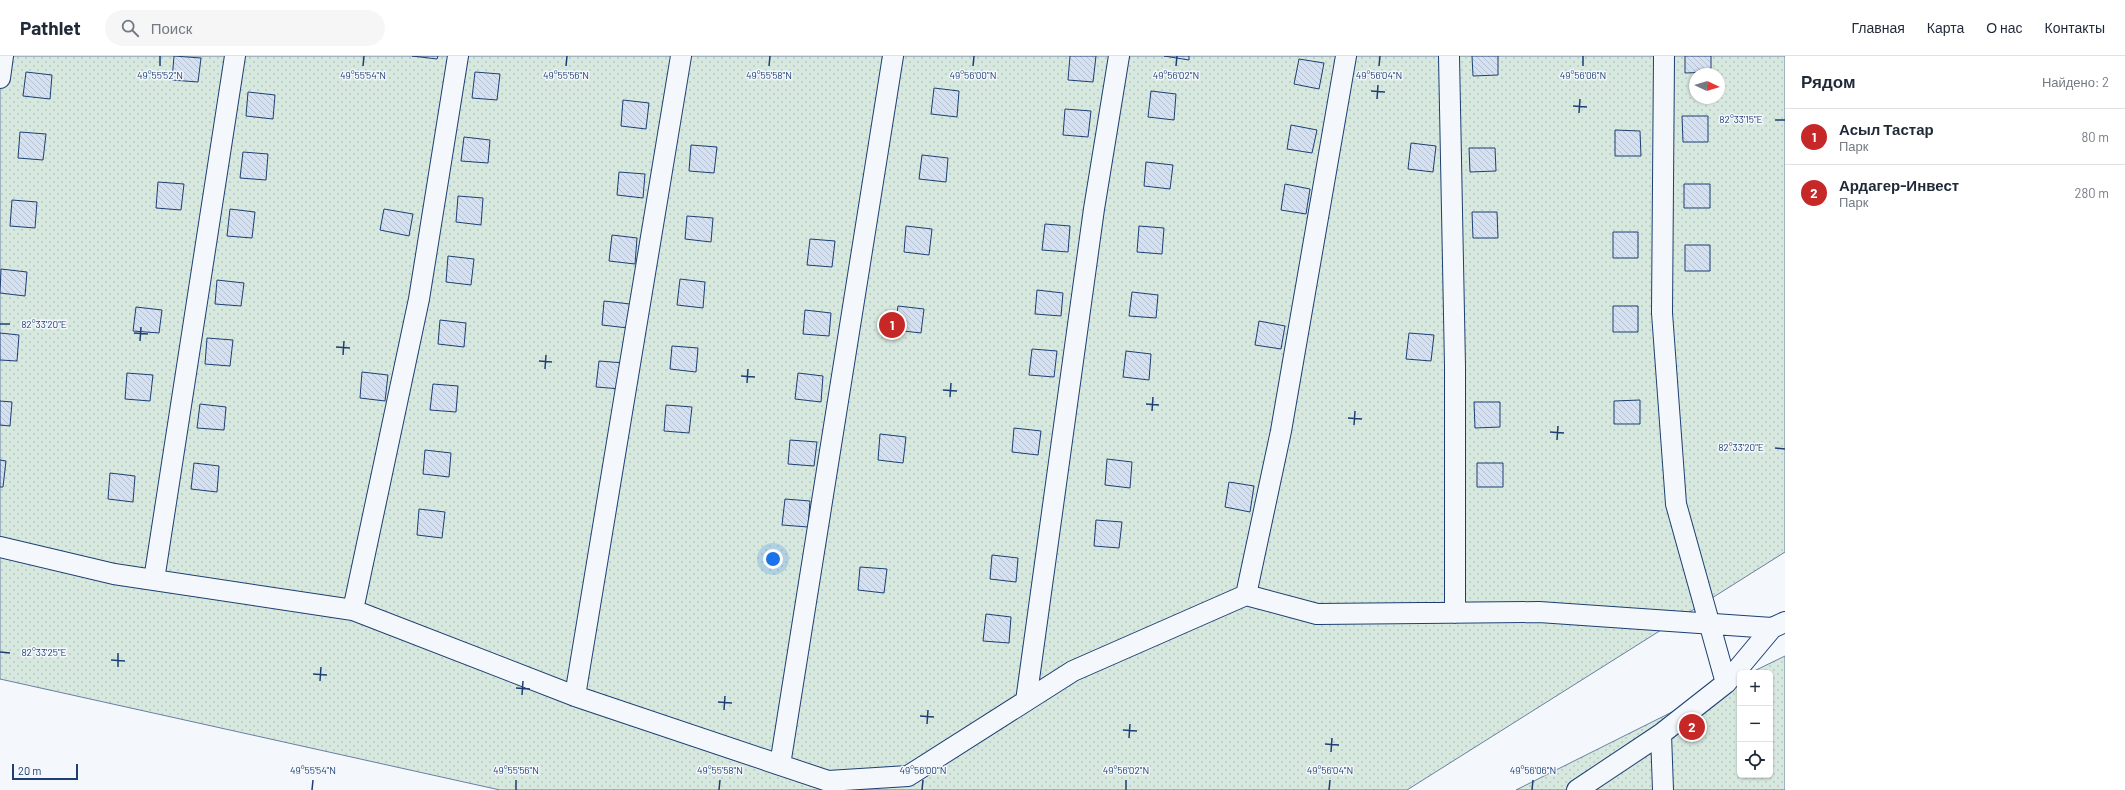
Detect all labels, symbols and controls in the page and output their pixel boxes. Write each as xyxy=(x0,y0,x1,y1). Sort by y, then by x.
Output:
search box xyxy=(105,10,385,46)
text: Pathlet xyxy=(20,16,81,39)
icon: search xyxy=(119,17,141,39)
text: Поиск xyxy=(151,19,192,37)
text: Главная xyxy=(1852,19,1905,36)
text: Карта xyxy=(1927,19,1964,36)
text: О нас xyxy=(1986,19,2023,36)
text: Контакты xyxy=(2045,19,2105,36)
north arrow xyxy=(1689,68,1725,104)
text: 49°55'52"N xyxy=(137,69,183,81)
text: 49°55'54"N xyxy=(340,69,386,81)
text: 49°55'56"N xyxy=(543,69,589,81)
text: 49°55'58"N xyxy=(746,69,792,81)
text: 49°56'00"N xyxy=(950,69,996,81)
text: 49°56'02"N xyxy=(1153,69,1199,81)
text: 49°56'04"N xyxy=(1356,69,1402,81)
text: 49°56'06"N xyxy=(1560,69,1606,81)
text: Рядом xyxy=(1801,71,1856,91)
text: Найдено: 2 xyxy=(2042,74,2109,90)
text: 82°33'15"E xyxy=(1719,113,1763,125)
text: Асыл Тастар xyxy=(1839,120,1934,138)
text: 1 xyxy=(1812,129,1816,145)
text: 80 m xyxy=(2082,129,2109,145)
text: Парк xyxy=(1839,138,1869,154)
text: Ардагер-Инвест xyxy=(1839,176,1959,194)
text: 2 xyxy=(1810,185,1818,201)
text: 280 m xyxy=(2075,185,2109,201)
text: Парк xyxy=(1839,194,1869,210)
pin: 1 xyxy=(879,310,905,340)
text: 82°33'20"E xyxy=(21,318,67,330)
text: 82°33'20"E xyxy=(1718,441,1764,453)
your location xyxy=(763,549,783,569)
text: 82°33'25"E xyxy=(21,646,67,658)
map controls xyxy=(1737,670,1773,778)
button: + xyxy=(1737,670,1773,706)
button: − xyxy=(1737,706,1773,742)
pin: 2 xyxy=(1679,712,1705,742)
button: locate xyxy=(1737,742,1773,778)
scale bar xyxy=(12,762,78,781)
text: 20 m xyxy=(18,764,41,777)
text: 49°55'54"N xyxy=(290,764,336,776)
text: 49°55'56"N xyxy=(493,764,539,776)
text: 49°55'58"N xyxy=(697,764,743,776)
text: 49°56'00"N xyxy=(900,764,946,776)
text: 49°56'02"N xyxy=(1103,764,1149,776)
text: 49°56'04"N xyxy=(1307,764,1353,776)
text: 49°56'06"N xyxy=(1510,764,1556,776)

